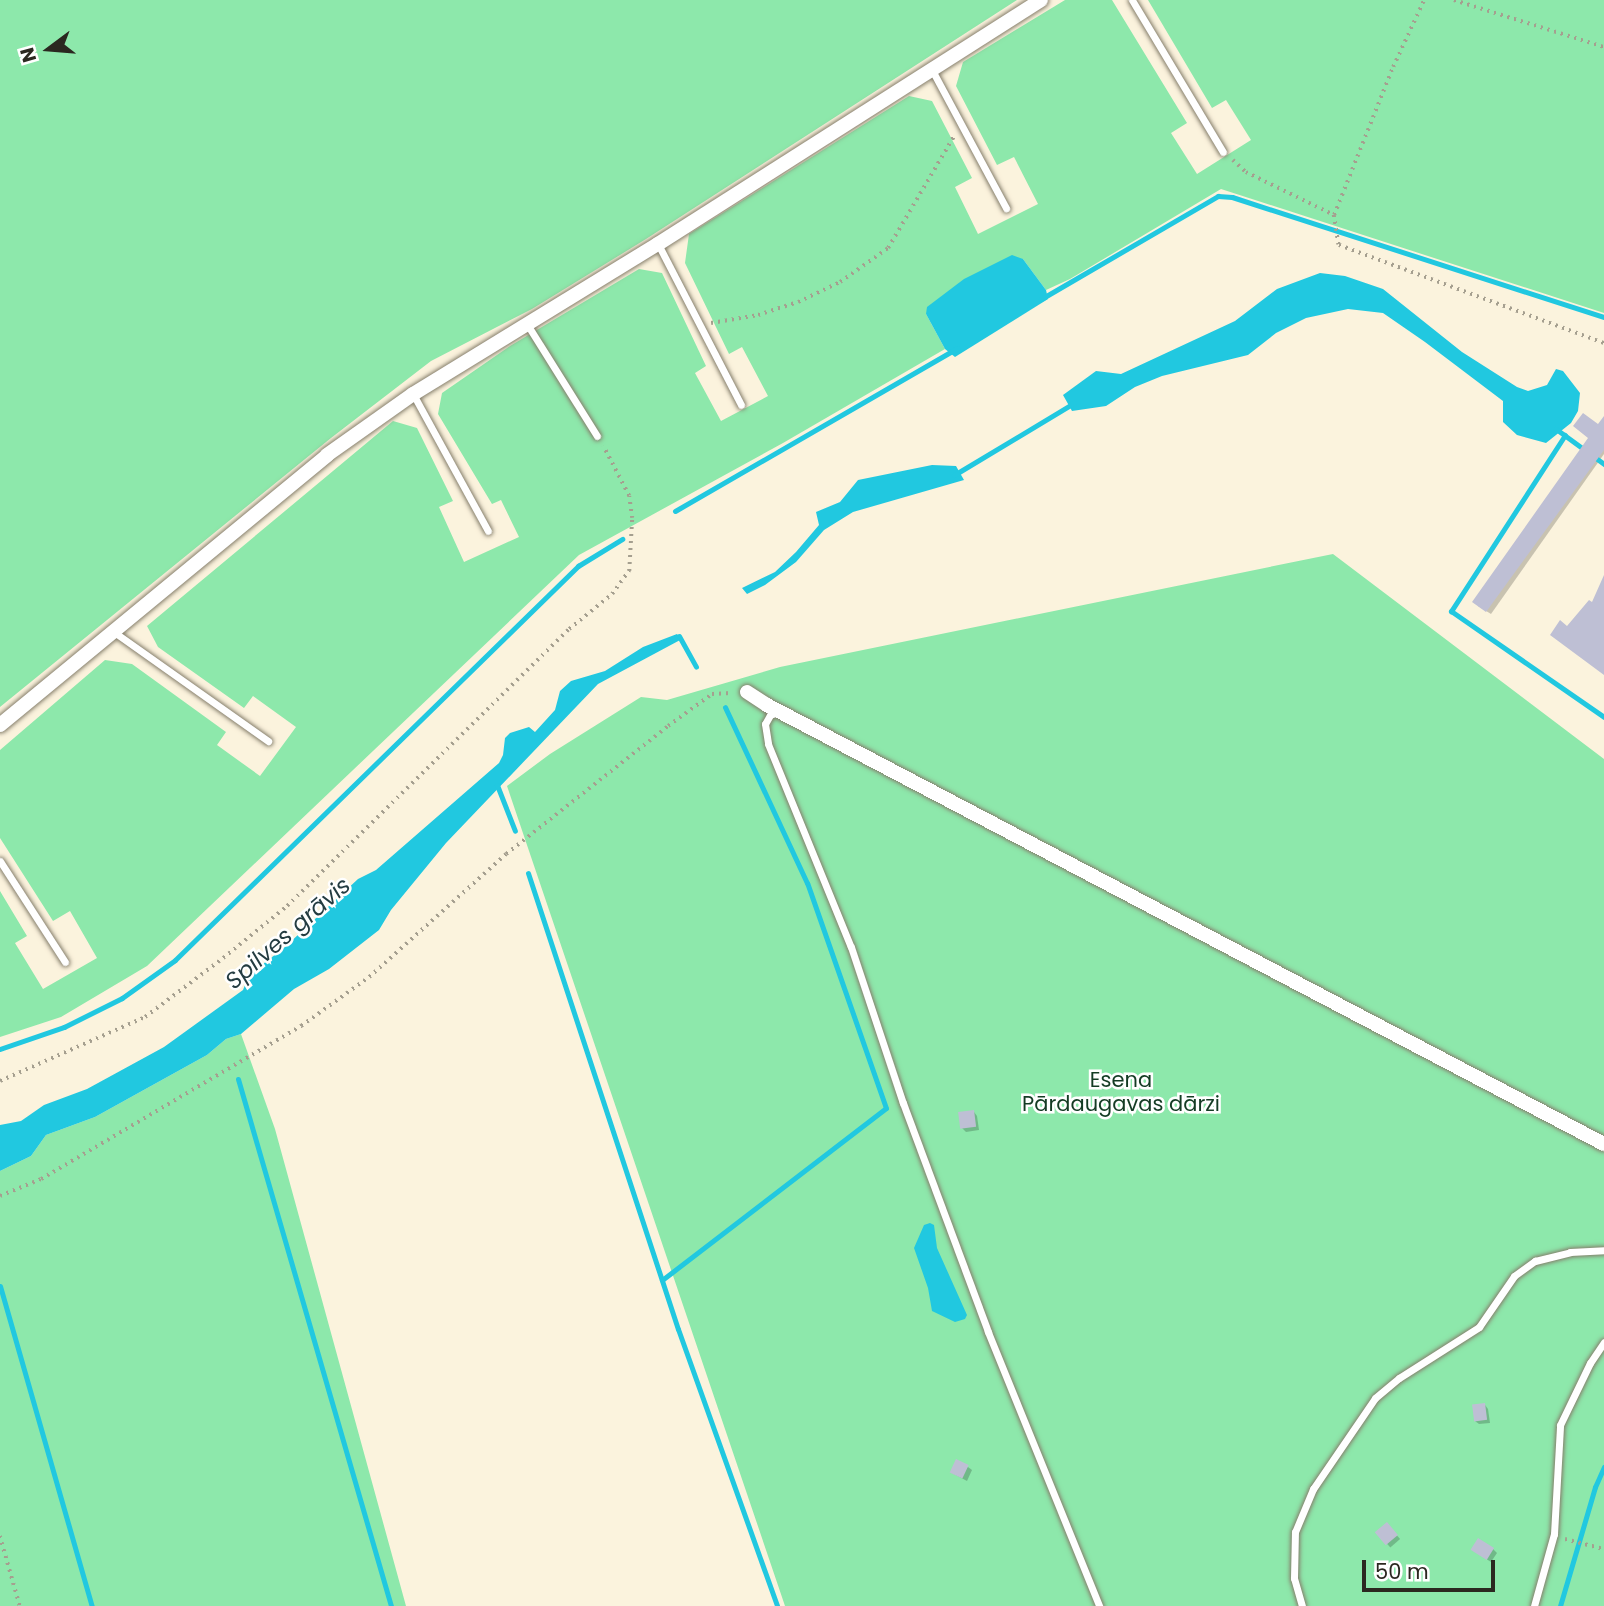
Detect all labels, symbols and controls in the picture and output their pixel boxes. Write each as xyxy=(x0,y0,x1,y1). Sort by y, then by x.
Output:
north arrow xyxy=(14,14,84,84)
text: N xyxy=(13,44,43,66)
water label: Spilves grāvis xyxy=(220,871,356,995)
park label: Esena Pārdaugavas dārzi xyxy=(1022,1067,1220,1117)
scale bar xyxy=(1366,1546,1499,1590)
text: 50 m xyxy=(1375,1557,1429,1586)

